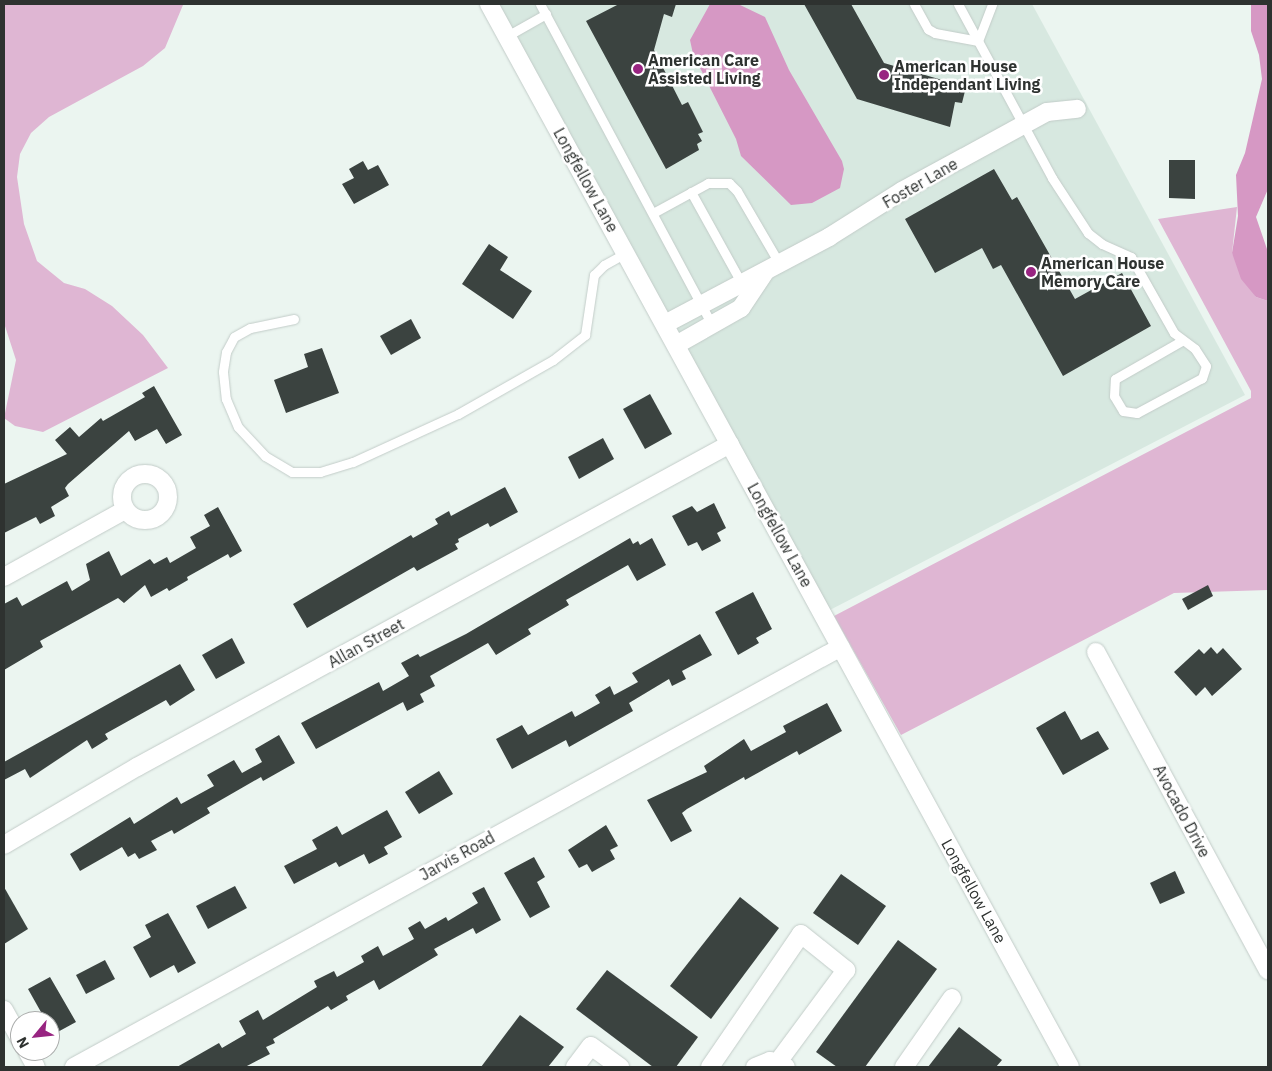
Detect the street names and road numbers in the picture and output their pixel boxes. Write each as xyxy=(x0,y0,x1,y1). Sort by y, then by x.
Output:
street label: Longfellow Lane xyxy=(549,125,623,235)
street label: Foster Lane xyxy=(879,154,961,212)
street label: Longfellow Lane xyxy=(743,480,817,590)
street label: Allan Street xyxy=(325,614,407,672)
street label: Avocado Drive xyxy=(1149,761,1215,861)
street label: Jarvis Road xyxy=(416,827,498,885)
street label: Longfellow Lane xyxy=(937,836,1011,946)

